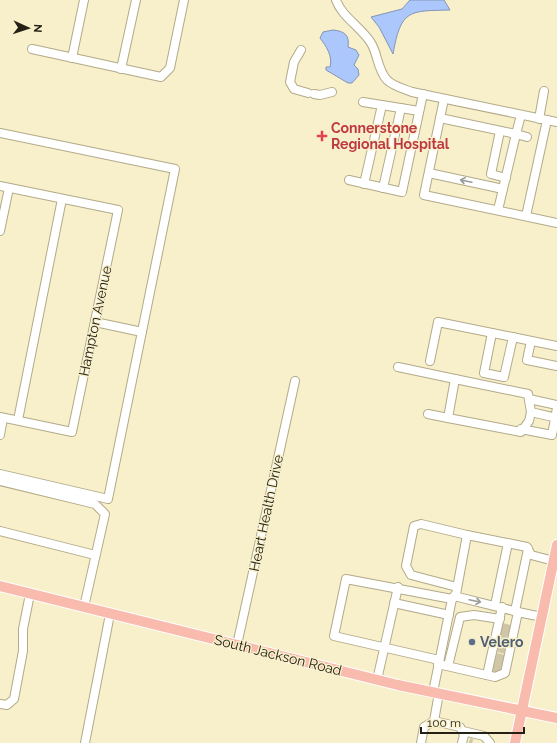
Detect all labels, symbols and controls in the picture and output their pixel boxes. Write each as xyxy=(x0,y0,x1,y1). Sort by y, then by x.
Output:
north arrow xyxy=(8,8,48,48)
text: N xyxy=(31,24,44,33)
place label: Connerstone Regional Hospital xyxy=(331,120,450,152)
marker: Connerstone Regional Hospital xyxy=(316,130,328,142)
one-way arrow xyxy=(460,176,473,184)
street label: Hampton Avenue xyxy=(75,264,115,378)
street label: Heart Health Drive xyxy=(246,453,286,573)
one-way arrow xyxy=(468,597,481,605)
street label: South Jackson Road xyxy=(213,631,343,679)
place label: Velero xyxy=(480,634,524,650)
marker: Velero xyxy=(467,637,477,647)
scale bar xyxy=(421,709,524,735)
text: 100 m xyxy=(427,716,461,730)

